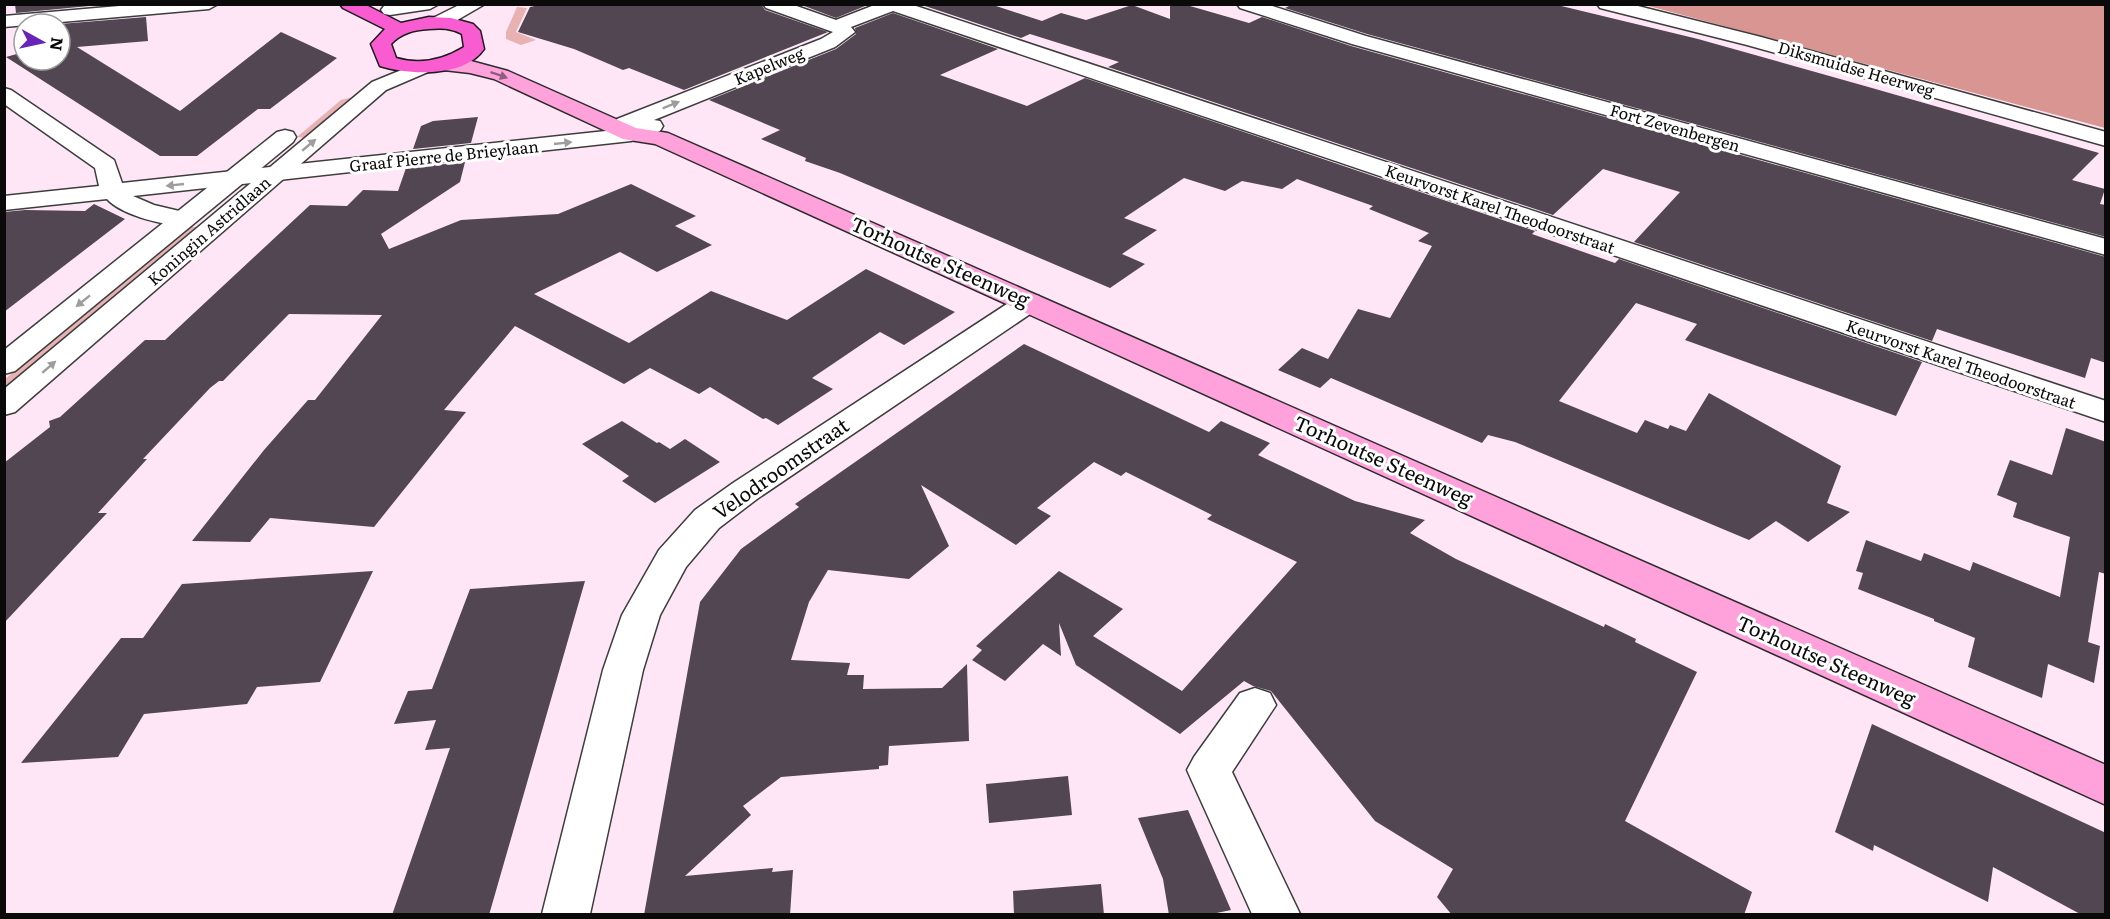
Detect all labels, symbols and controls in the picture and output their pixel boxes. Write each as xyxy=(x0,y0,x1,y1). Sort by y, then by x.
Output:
north arrow xyxy=(12,12,72,72)
street label: Diksmuidse Heerweg xyxy=(1775,34,1937,102)
text: N xyxy=(45,36,71,53)
street label: Kapelweg xyxy=(730,40,808,90)
one-way arrow xyxy=(490,71,508,81)
street label: Fort Zevenbergen xyxy=(1607,97,1744,157)
one-way arrow xyxy=(662,100,680,110)
street label: Graaf Pierre de Brieylaan xyxy=(348,133,540,177)
one-way arrow xyxy=(554,138,573,148)
one-way arrow xyxy=(301,139,316,152)
street label: Keurvorst Karel Theodoorstraat xyxy=(1382,157,1619,259)
street label: Koningin Astridlaan xyxy=(142,170,275,291)
one-way arrow xyxy=(166,180,185,190)
street label: Torhoutse Steenweg xyxy=(847,207,1036,313)
one-way arrow xyxy=(75,294,91,307)
street label: Keurvorst Karel Theodoorstraat xyxy=(1843,312,2080,414)
one-way arrow xyxy=(41,361,56,374)
street label: Torhoutse Steenweg xyxy=(1290,406,1479,512)
street label: Velodroomstraat xyxy=(706,409,854,526)
street label: Torhoutse Steenweg xyxy=(1733,606,1922,712)

